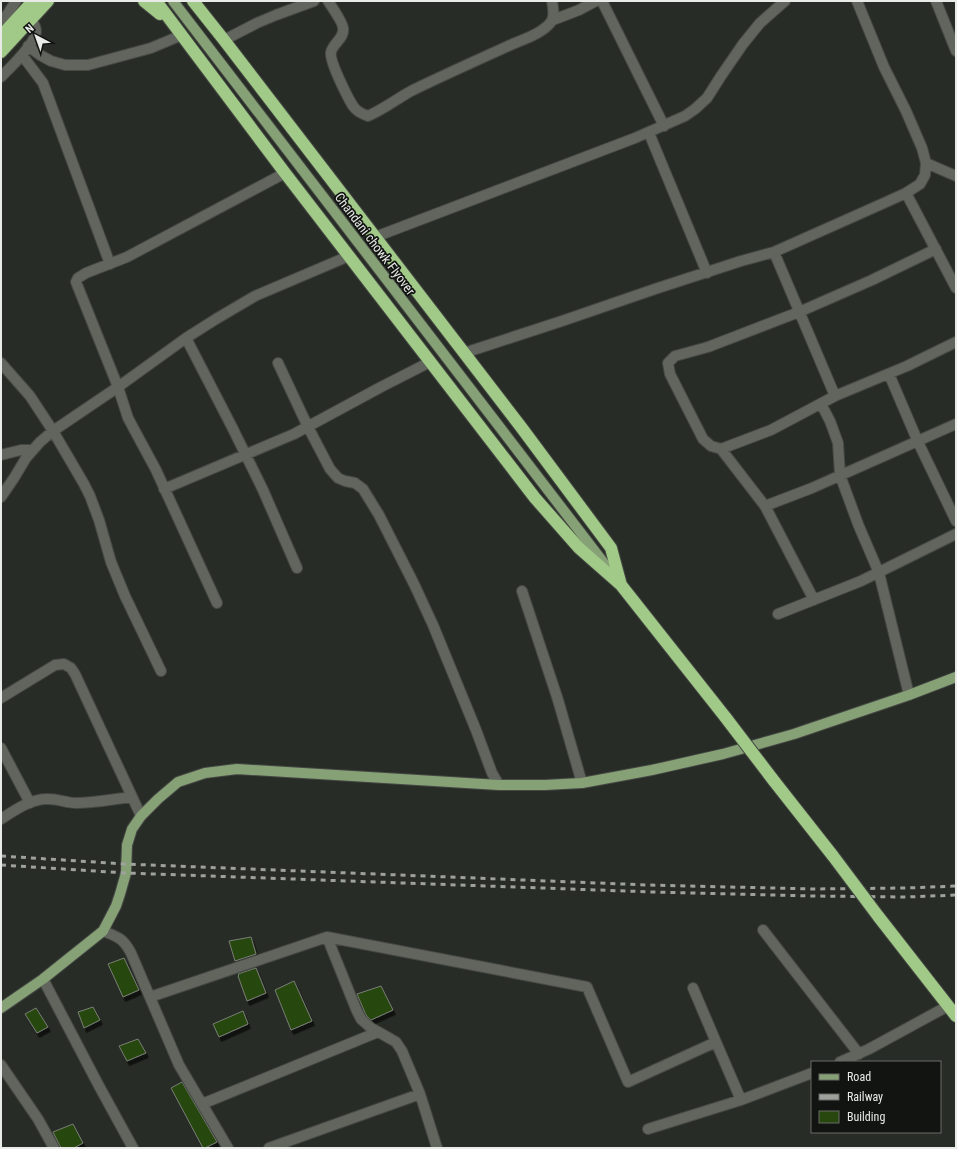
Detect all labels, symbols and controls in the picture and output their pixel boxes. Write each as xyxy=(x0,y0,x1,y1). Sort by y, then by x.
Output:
north arrow xyxy=(16,16,56,56)
text: N xyxy=(23,22,37,36)
street label: Chandani chowk Flyover xyxy=(332,190,418,298)
legend xyxy=(811,1061,941,1133)
text: Road xyxy=(847,1070,871,1084)
text: Railway xyxy=(847,1090,883,1104)
text: Building xyxy=(847,1110,885,1124)

